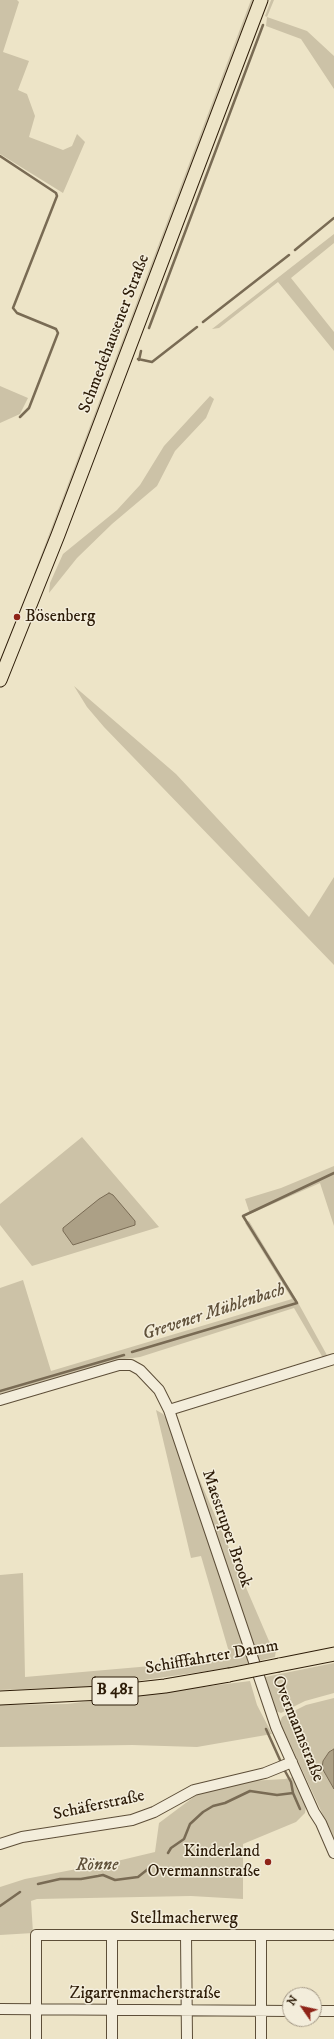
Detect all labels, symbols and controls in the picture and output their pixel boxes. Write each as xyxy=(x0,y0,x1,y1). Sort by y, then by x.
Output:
street label: Schmedehausener Straße xyxy=(75,252,155,416)
place label: Bösenberg xyxy=(25,607,95,627)
marker: Bösenberg xyxy=(12,612,22,622)
water label: Grevener Mühlenbach xyxy=(140,1280,288,1346)
street label: Maestruper Brook xyxy=(196,1468,256,1590)
street label: Schifffahrter Damm xyxy=(144,1636,280,1680)
street label: Overmannstraße xyxy=(266,1673,328,1785)
road number: B 481 xyxy=(92,1677,138,1705)
street label: Schäferstraße xyxy=(51,1786,147,1826)
place label: Kinderland Overmannstraße xyxy=(147,1842,260,1882)
water label: Rönne xyxy=(76,1855,118,1877)
marker: Kinderland Overmannstraße xyxy=(263,1857,273,1867)
street label: Stellmacherweg xyxy=(130,1909,238,1929)
street label: Zigarrenmacherstraße xyxy=(70,1984,220,2004)
north arrow xyxy=(282,1987,322,2027)
text: N xyxy=(285,1993,301,2009)

